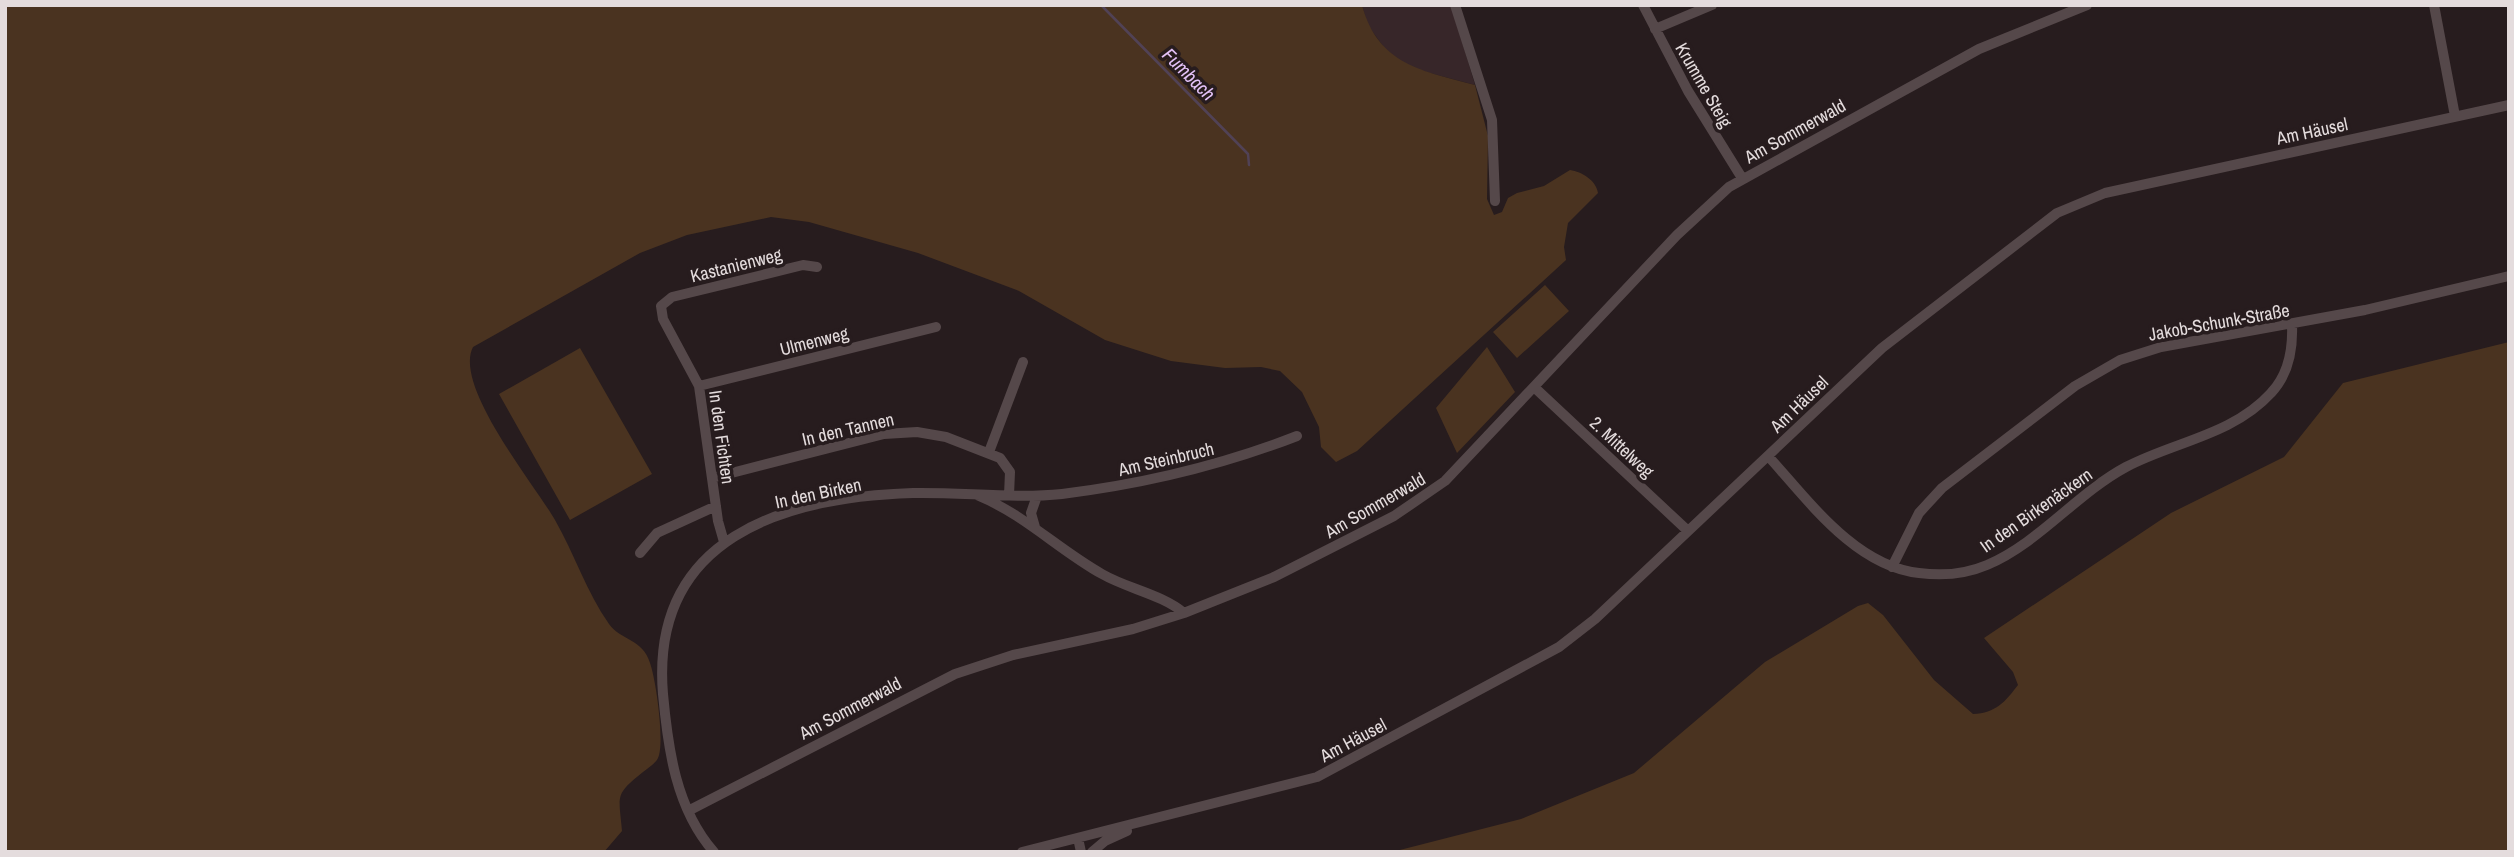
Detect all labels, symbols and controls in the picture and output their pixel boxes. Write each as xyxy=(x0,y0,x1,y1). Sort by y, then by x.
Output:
street label: Krumme Steig xyxy=(1670,38,1739,133)
water label: Fumbach xyxy=(1157,42,1221,106)
street label: Am Sommerwald xyxy=(1739,93,1850,170)
street label: Am Häusel xyxy=(2273,111,2350,151)
street label: Kastanienweg xyxy=(688,241,785,288)
street label: Jakob-Schunk-Straße xyxy=(2147,297,2291,347)
street label: Ulmenweg xyxy=(777,320,852,362)
street label: Am Häusel xyxy=(1764,370,1834,439)
street label: In den Fichten xyxy=(703,389,741,485)
street label: In den Tannen xyxy=(800,406,896,452)
street label: 2. Mittelweg xyxy=(1584,411,1660,484)
street label: Am Steinbruch xyxy=(1115,436,1216,482)
street label: In den Birkenäckern xyxy=(1975,462,2097,558)
street label: Am Sommerwald xyxy=(1319,466,1430,544)
street label: In den Birken xyxy=(772,472,864,514)
street label: Am Sommerwald xyxy=(794,671,905,746)
street label: Am Häusel xyxy=(1314,712,1391,768)

